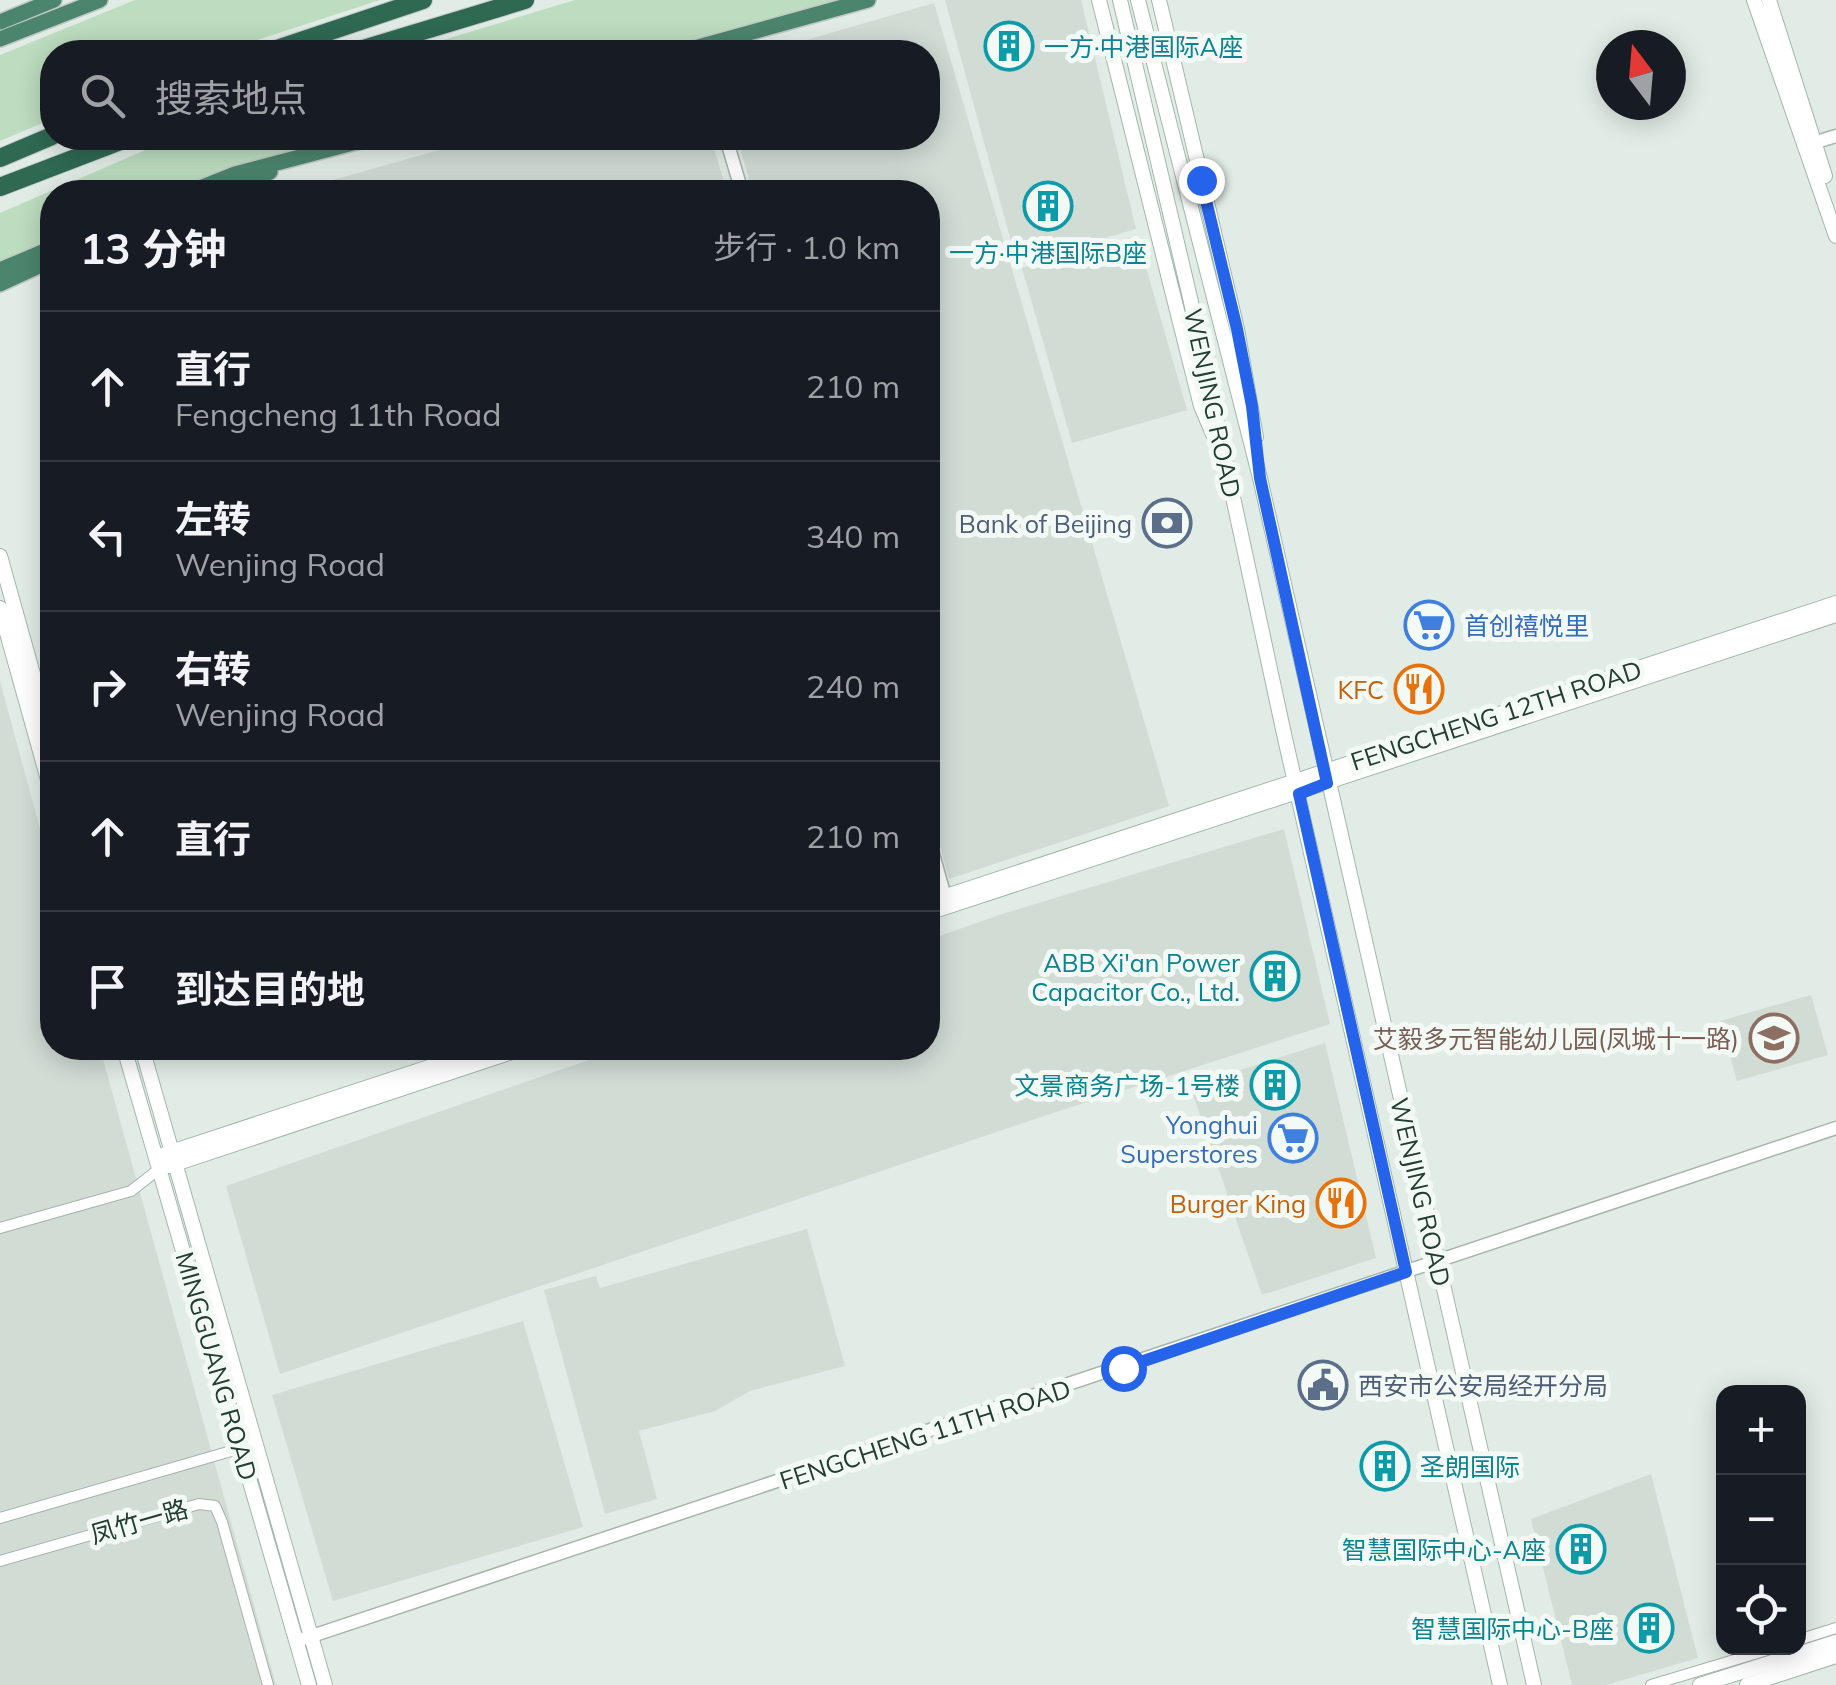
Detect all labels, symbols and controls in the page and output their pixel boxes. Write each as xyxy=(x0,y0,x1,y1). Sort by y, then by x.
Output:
building icon: 一方·中港国际A座 xyxy=(983,20,1035,72)
north arrow xyxy=(1596,30,1686,120)
place label: 一方·中港国际A座 xyxy=(1044,31,1243,62)
search box xyxy=(40,40,940,150)
icon: search xyxy=(75,68,130,123)
text: 搜索地点 xyxy=(155,74,307,122)
route end xyxy=(1179,158,1225,204)
building icon: 一方·中港国际B座 xyxy=(1022,180,1074,232)
text: 13 分钟 xyxy=(80,222,226,275)
text: 步行 · 1.0 km xyxy=(713,227,900,267)
place label: 一方·中港国际B座 xyxy=(949,237,1147,268)
street label: WENJING ROAD xyxy=(1178,306,1248,500)
text: 直行 xyxy=(175,345,251,393)
icon: ahead xyxy=(80,359,135,414)
text: 210 m xyxy=(806,366,900,406)
text: Fengcheng 11th Road xyxy=(175,394,501,434)
text: 左转 xyxy=(175,495,251,543)
bank icon: Bank of Beijing xyxy=(1141,497,1193,549)
place label: Bank of Beijing xyxy=(959,508,1132,539)
icon: left xyxy=(80,509,135,564)
text: 340 m xyxy=(806,516,900,556)
text: Wenjing Road xyxy=(175,544,385,584)
supermarket icon: 首创禧悦里 xyxy=(1403,599,1455,651)
place label: 首创禧悦里 xyxy=(1464,610,1589,641)
text: 右转 xyxy=(175,645,251,693)
street label: FENGCHENG 12TH ROAD xyxy=(1347,653,1645,777)
icon: right xyxy=(80,659,135,714)
restaurant icon: KFC xyxy=(1393,663,1445,715)
text: 240 m xyxy=(806,666,900,706)
place label: KFC xyxy=(1337,674,1384,705)
text: Wenjing Road xyxy=(175,694,385,734)
icon: ahead xyxy=(80,809,135,864)
text: 直行 xyxy=(175,815,251,863)
text: 210 m xyxy=(806,816,900,856)
place label: ABB Xi'an Power Capacitor Co., Ltd. xyxy=(1031,947,1240,1007)
building icon: ABB Xi'an Power Capacitor Co., Ltd. xyxy=(1249,950,1301,1002)
icon: arrive xyxy=(80,959,135,1014)
text: 到达目的地 xyxy=(175,965,365,1013)
school or university icon: 艾毅多元智能幼儿园(凤城十一路) xyxy=(1748,1012,1800,1064)
place label: 艾毅多元智能幼儿园(凤城十一路) xyxy=(1373,1023,1739,1054)
building icon: 文景商务广场-1号楼 xyxy=(1249,1059,1301,1111)
place label: 文景商务广场-1号楼 xyxy=(1014,1070,1240,1101)
street label: WENJING ROAD xyxy=(1384,1095,1458,1289)
place label: Yonghui Superstores xyxy=(1120,1109,1258,1169)
supermarket icon: Yonghui Superstores xyxy=(1267,1112,1319,1164)
restaurant icon: Burger King xyxy=(1315,1177,1367,1229)
place label: Burger King xyxy=(1170,1188,1306,1219)
street label: MINGGUANG ROAD xyxy=(170,1248,264,1484)
route start xyxy=(1101,1346,1147,1392)
public building icon: 西安市公安局经开分局 xyxy=(1297,1359,1349,1411)
place label: 西安市公安局经开分局 xyxy=(1358,1370,1608,1401)
street label: FENGCHENG 11TH ROAD xyxy=(776,1372,1074,1496)
map controls xyxy=(1716,1385,1806,1655)
button: + xyxy=(1716,1385,1806,1475)
building icon: 圣朗国际 xyxy=(1359,1440,1411,1492)
place label: 圣朗国际 xyxy=(1420,1451,1520,1482)
button: − xyxy=(1716,1475,1806,1565)
street label: 凤竹一路 xyxy=(87,1492,191,1550)
building icon: 智慧国际中心-A座 xyxy=(1555,1523,1607,1575)
place label: 智慧国际中心-A座 xyxy=(1342,1534,1546,1565)
button: locate xyxy=(1716,1565,1806,1655)
building icon: 智慧国际中心-B座 xyxy=(1623,1602,1675,1654)
place label: 智慧国际中心-B座 xyxy=(1411,1613,1614,1644)

